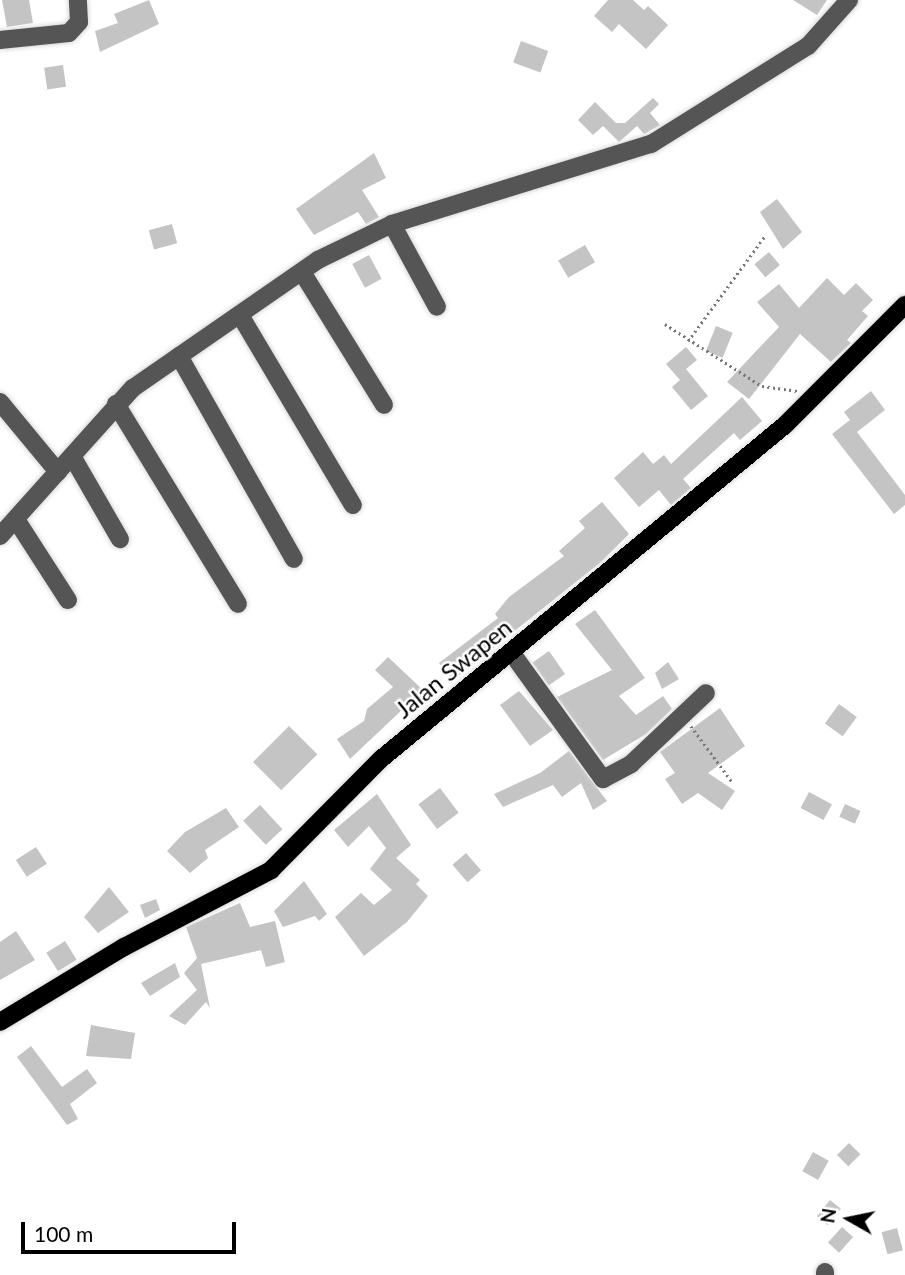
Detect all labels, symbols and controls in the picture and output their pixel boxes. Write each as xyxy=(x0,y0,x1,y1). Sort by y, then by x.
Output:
street label: Jalan Swapen xyxy=(389,612,517,724)
north arrow xyxy=(814,1184,884,1254)
text: N xyxy=(815,1207,840,1225)
scale bar xyxy=(24,1208,240,1252)
text: 100 m xyxy=(34,1221,93,1246)

